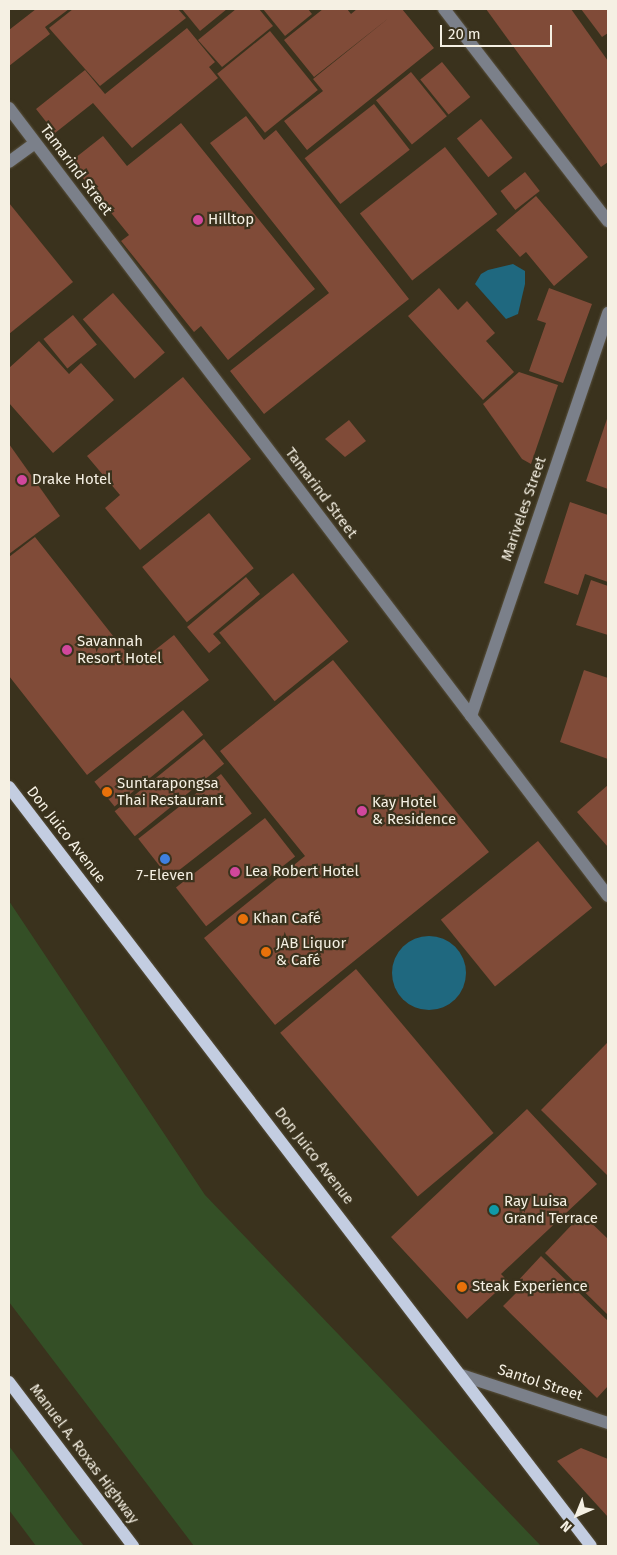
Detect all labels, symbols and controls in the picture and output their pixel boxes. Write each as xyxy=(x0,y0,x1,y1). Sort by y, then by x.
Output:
scale bar xyxy=(442,15,554,47)
text: 20 m xyxy=(448,25,481,43)
street label: Tamarind Street xyxy=(36,121,116,219)
place label: Hilltop xyxy=(208,211,254,229)
marker: Hilltop xyxy=(192,214,204,226)
street label: Tamarind Street xyxy=(281,444,361,542)
street label: Mariveles Street xyxy=(498,454,550,564)
place label: Drake Hotel xyxy=(32,471,111,489)
marker: Drake Hotel xyxy=(16,474,28,486)
place label: Savannah Resort Hotel xyxy=(77,632,162,667)
marker: Savannah Resort Hotel xyxy=(61,644,73,656)
place label: Suntarapongsa Thai Restaurant xyxy=(117,774,224,809)
street label: Don Juico Avenue xyxy=(23,783,109,887)
marker: Suntarapongsa Thai Restaurant xyxy=(101,786,113,798)
place label: Kay Hotel & Residence xyxy=(372,793,456,828)
marker: Kay Hotel & Residence xyxy=(356,805,368,817)
marker: 7-Eleven xyxy=(159,853,171,865)
place label: Lea Robert Hotel xyxy=(245,863,359,881)
marker: Lea Robert Hotel xyxy=(229,866,241,878)
place label: 7-Eleven xyxy=(136,867,194,885)
place label: Khan Café xyxy=(253,910,321,928)
marker: Khan Café xyxy=(237,913,249,925)
place label: JAB Liquor & Café xyxy=(276,934,346,969)
marker: JAB Liquor & Café xyxy=(260,946,272,958)
street label: Don Juico Avenue xyxy=(271,1104,357,1208)
place label: Ray Luisa Grand Terrace xyxy=(504,1192,598,1227)
marker: Ray Luisa Grand Terrace xyxy=(488,1204,500,1216)
place label: Steak Experience xyxy=(472,1278,588,1296)
marker: Steak Experience xyxy=(456,1281,468,1293)
street label: Santol Street xyxy=(495,1361,585,1405)
street label: Manuel A. Roxas Highway xyxy=(25,1380,143,1528)
north arrow xyxy=(552,1490,602,1540)
text: N xyxy=(557,1517,575,1535)

